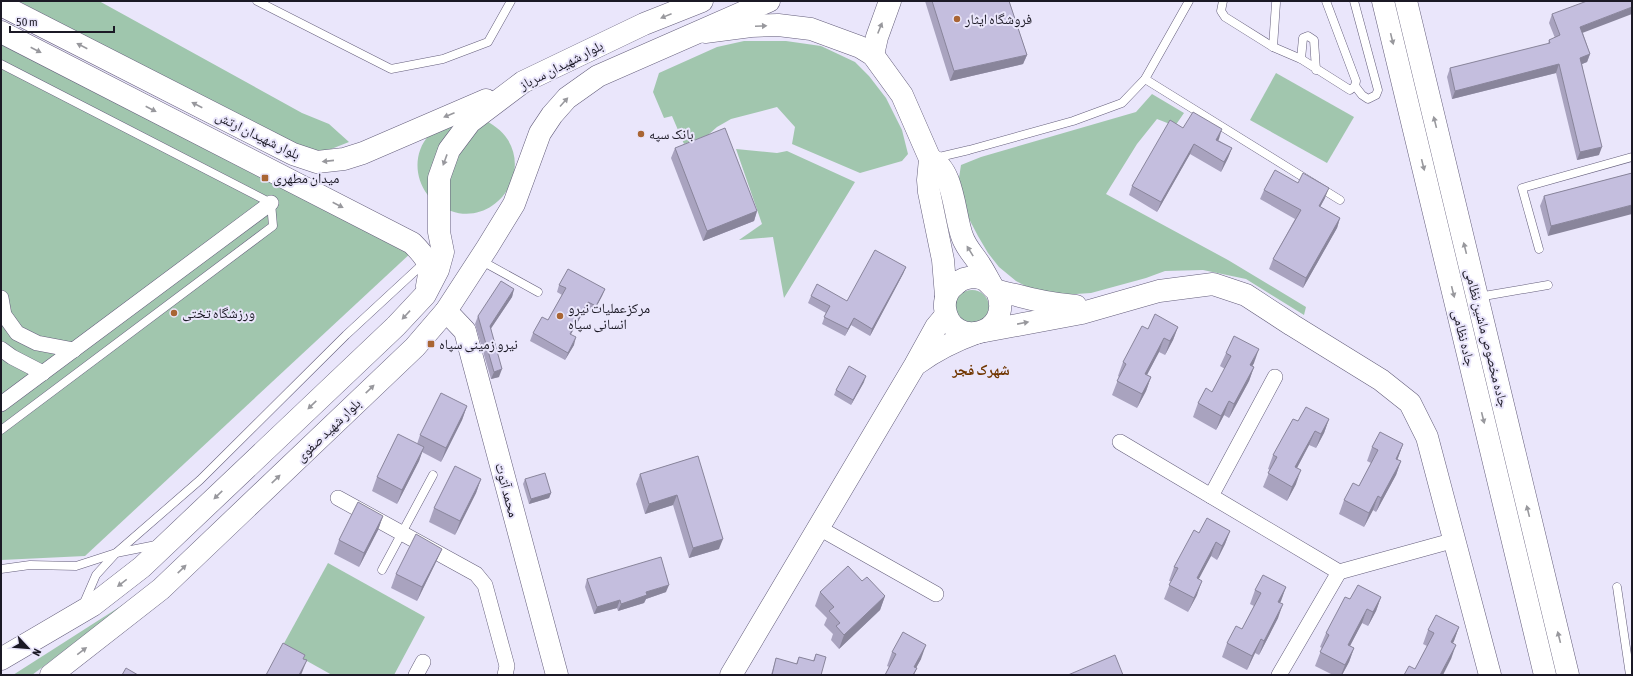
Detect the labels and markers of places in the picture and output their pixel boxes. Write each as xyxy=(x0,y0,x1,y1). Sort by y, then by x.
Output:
place label: فروشگاه ایثار xyxy=(964,11,1032,28)
marker: فروشگاه ایثار xyxy=(952,14,962,24)
place label: بانک سپه xyxy=(649,126,694,143)
marker: بانک سپه xyxy=(636,129,646,139)
place label: میدان مطهری xyxy=(273,170,339,187)
marker: میدان مطهری xyxy=(260,173,270,183)
place label: مرکزعملیات نیرو انسانی سپاه xyxy=(568,300,650,333)
place label: ورزشگاه تختی xyxy=(182,305,255,322)
marker: ورزشگاه تختی xyxy=(169,308,179,318)
marker: مرکزعملیات نیرو انسانی سپاه xyxy=(555,311,565,321)
place label: نیرو زمینی سپاه xyxy=(439,336,518,353)
marker: نیرو زمینی سپاه xyxy=(426,339,436,349)

